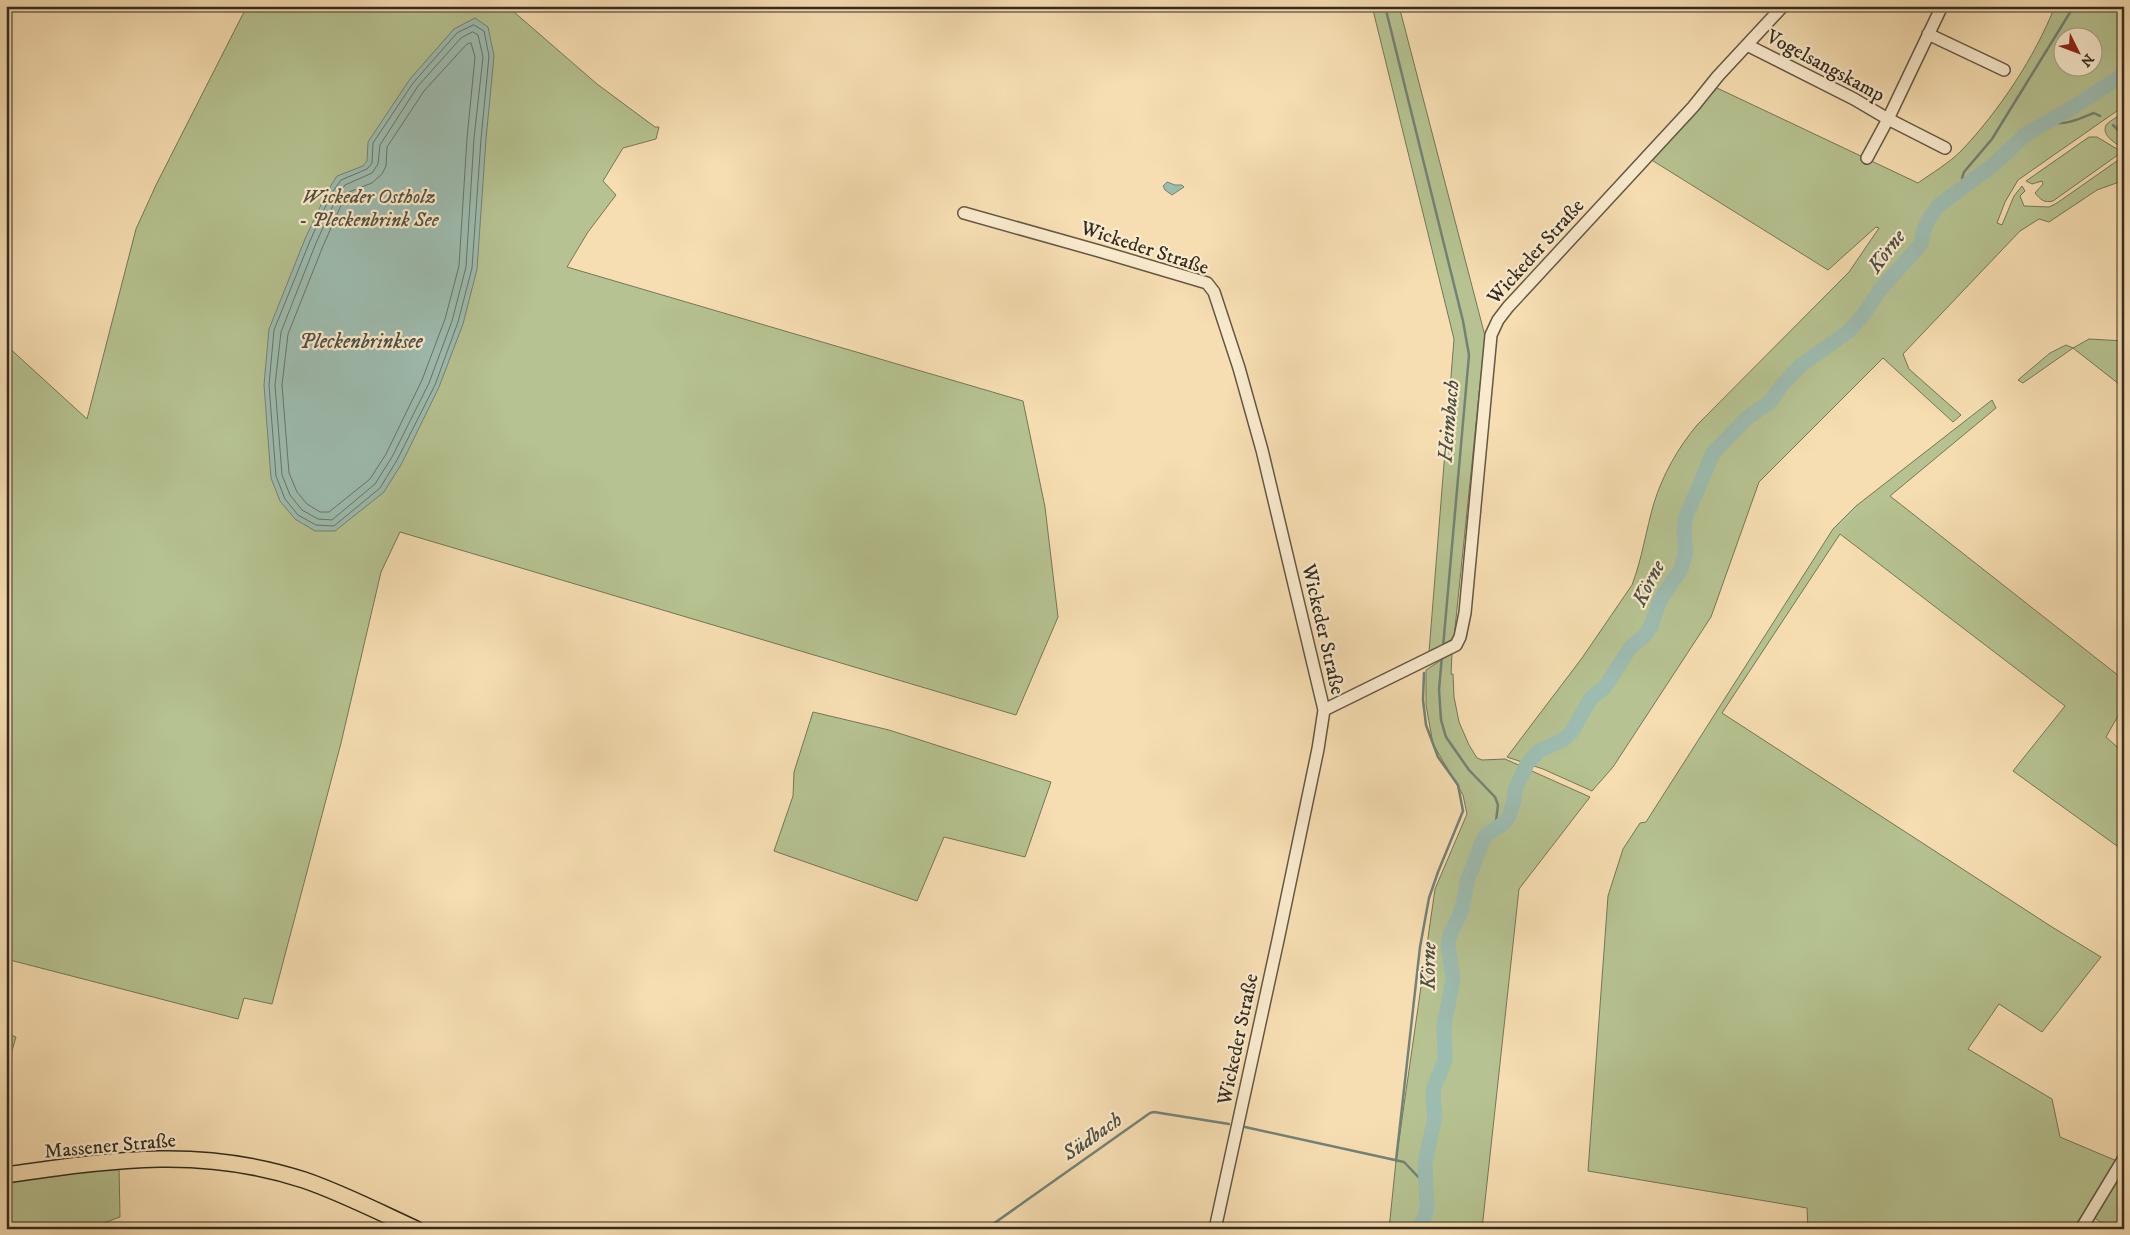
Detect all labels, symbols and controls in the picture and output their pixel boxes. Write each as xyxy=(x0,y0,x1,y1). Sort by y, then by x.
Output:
street label: Vogelsangskamp xyxy=(1761,24,1889,108)
north arrow xyxy=(2052,28,2102,78)
text: N xyxy=(2076,50,2097,71)
park label: Wickeder Ostholz - Pleckenbrink See xyxy=(300,185,440,233)
street label: Wickeder Straße xyxy=(1482,194,1590,311)
street label: Wickeder Straße xyxy=(1076,216,1212,281)
water label: Körne xyxy=(1861,224,1912,279)
water label: Pleckenbrinksee xyxy=(299,329,423,355)
water label: Heimbach xyxy=(1432,379,1466,464)
water label: Körne xyxy=(1626,556,1672,611)
street label: Wickeder Straße xyxy=(1295,561,1350,697)
water label: Körne xyxy=(1416,941,1442,991)
street label: Wickeder Straße xyxy=(1212,972,1265,1108)
water label: Südbach xyxy=(1057,1107,1127,1167)
street label: Massener Straße xyxy=(43,1128,177,1165)

